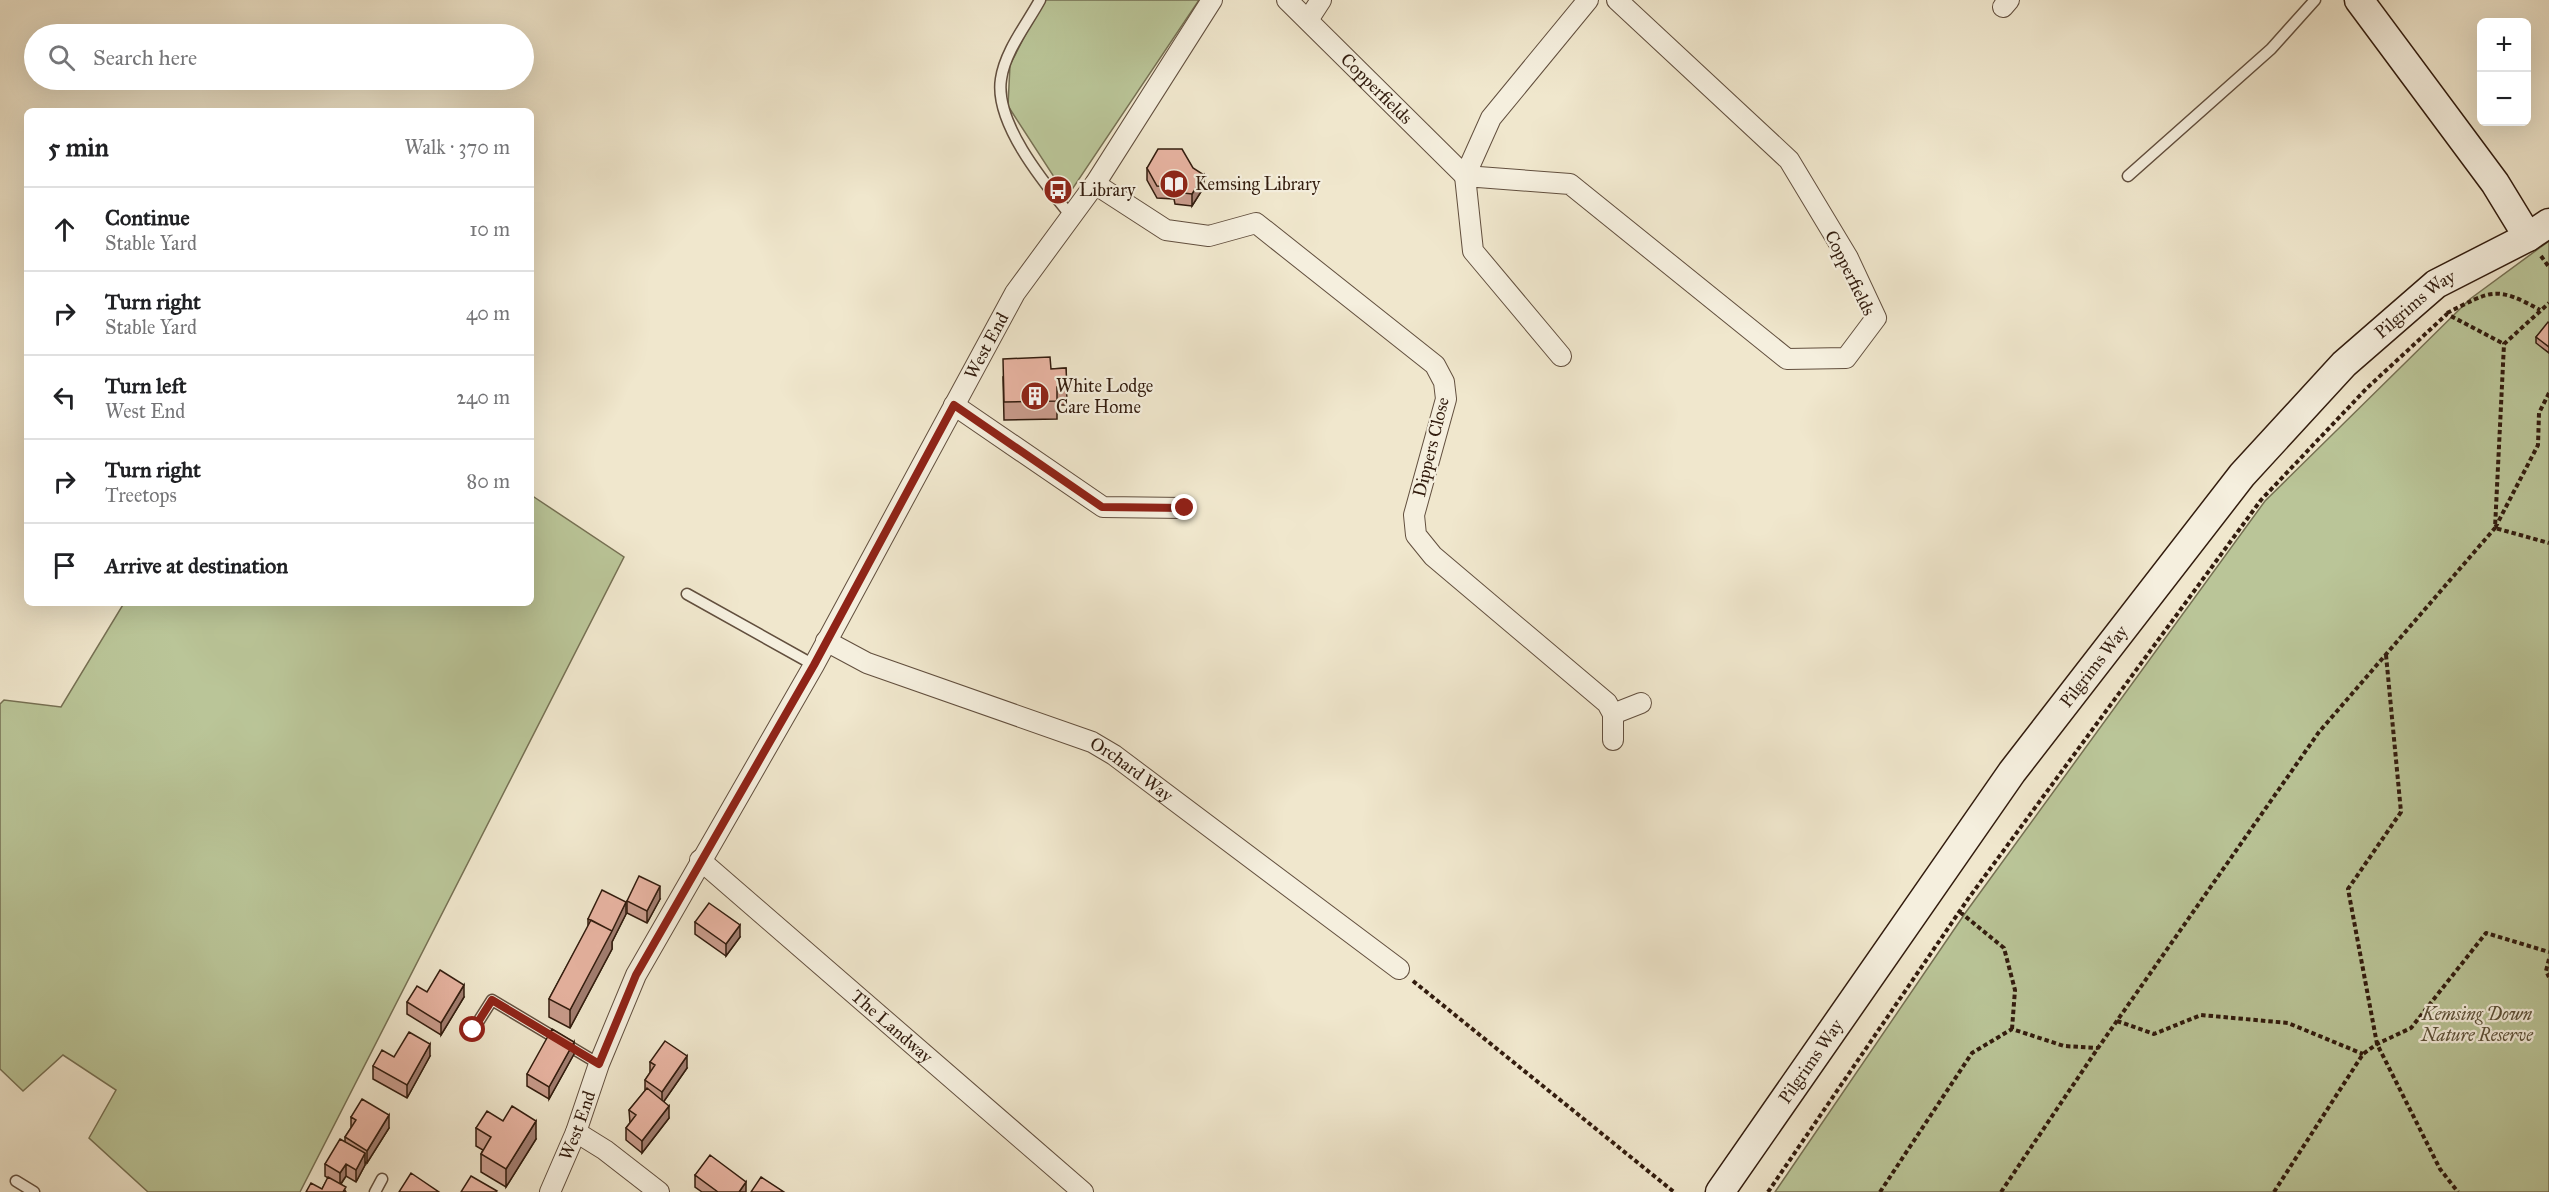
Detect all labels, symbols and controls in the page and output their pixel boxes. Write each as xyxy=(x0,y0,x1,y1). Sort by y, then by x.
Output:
map controls xyxy=(2477,18,2531,126)
button: + xyxy=(2477,18,2531,72)
search box xyxy=(24,24,534,90)
icon: search xyxy=(45,41,78,74)
text: Search here xyxy=(93,44,197,71)
street label: Copperfields xyxy=(1336,48,1417,129)
button: − xyxy=(2477,72,2531,126)
text: 5 min xyxy=(48,131,109,163)
text: Walk · 370 m xyxy=(404,135,510,159)
library icon: Kemsing Library xyxy=(1158,168,1190,200)
place label: Kemsing Library xyxy=(1195,173,1321,196)
bus stop icon: Library xyxy=(1042,174,1074,206)
place label: Library xyxy=(1079,179,1136,201)
text: Continue xyxy=(105,204,190,231)
icon: ahead xyxy=(48,213,81,246)
text: 10 m xyxy=(469,217,510,241)
street label: Copperfields xyxy=(1820,227,1880,319)
text: Stable Yard xyxy=(105,231,197,255)
street label: Pilgrims Way xyxy=(2370,265,2459,343)
text: Turn right xyxy=(105,288,201,315)
icon: right xyxy=(48,297,81,330)
text: 40 m xyxy=(466,301,510,325)
street label: West End xyxy=(960,309,1013,383)
text: Stable Yard xyxy=(105,315,197,339)
text: Turn left xyxy=(105,372,187,399)
place label: White Lodge Care Home xyxy=(1056,375,1153,418)
building icon: White Lodge Care Home xyxy=(1019,380,1051,412)
icon: left xyxy=(48,381,81,414)
text: 240 m xyxy=(456,385,510,409)
street label: Dippers Close xyxy=(1408,395,1454,499)
text: West End xyxy=(105,399,185,423)
text: Turn right xyxy=(105,456,201,483)
icon: right xyxy=(48,465,81,498)
text: 80 m xyxy=(467,469,510,493)
text: Treetops xyxy=(105,483,177,507)
route end xyxy=(1171,494,1197,520)
icon: arrive xyxy=(48,549,81,582)
text: Arrive at destination xyxy=(105,552,288,579)
street label: Pilgrims Way xyxy=(2055,621,2133,712)
street label: Orchard Way xyxy=(1086,732,1178,807)
street label: The Landway xyxy=(847,985,938,1068)
park label: Kemsing Down Nature Reserve xyxy=(2420,1003,2534,1046)
street label: Pilgrims Way xyxy=(1774,1015,1848,1108)
route start xyxy=(459,1016,485,1042)
street label: West End xyxy=(554,1088,600,1164)

